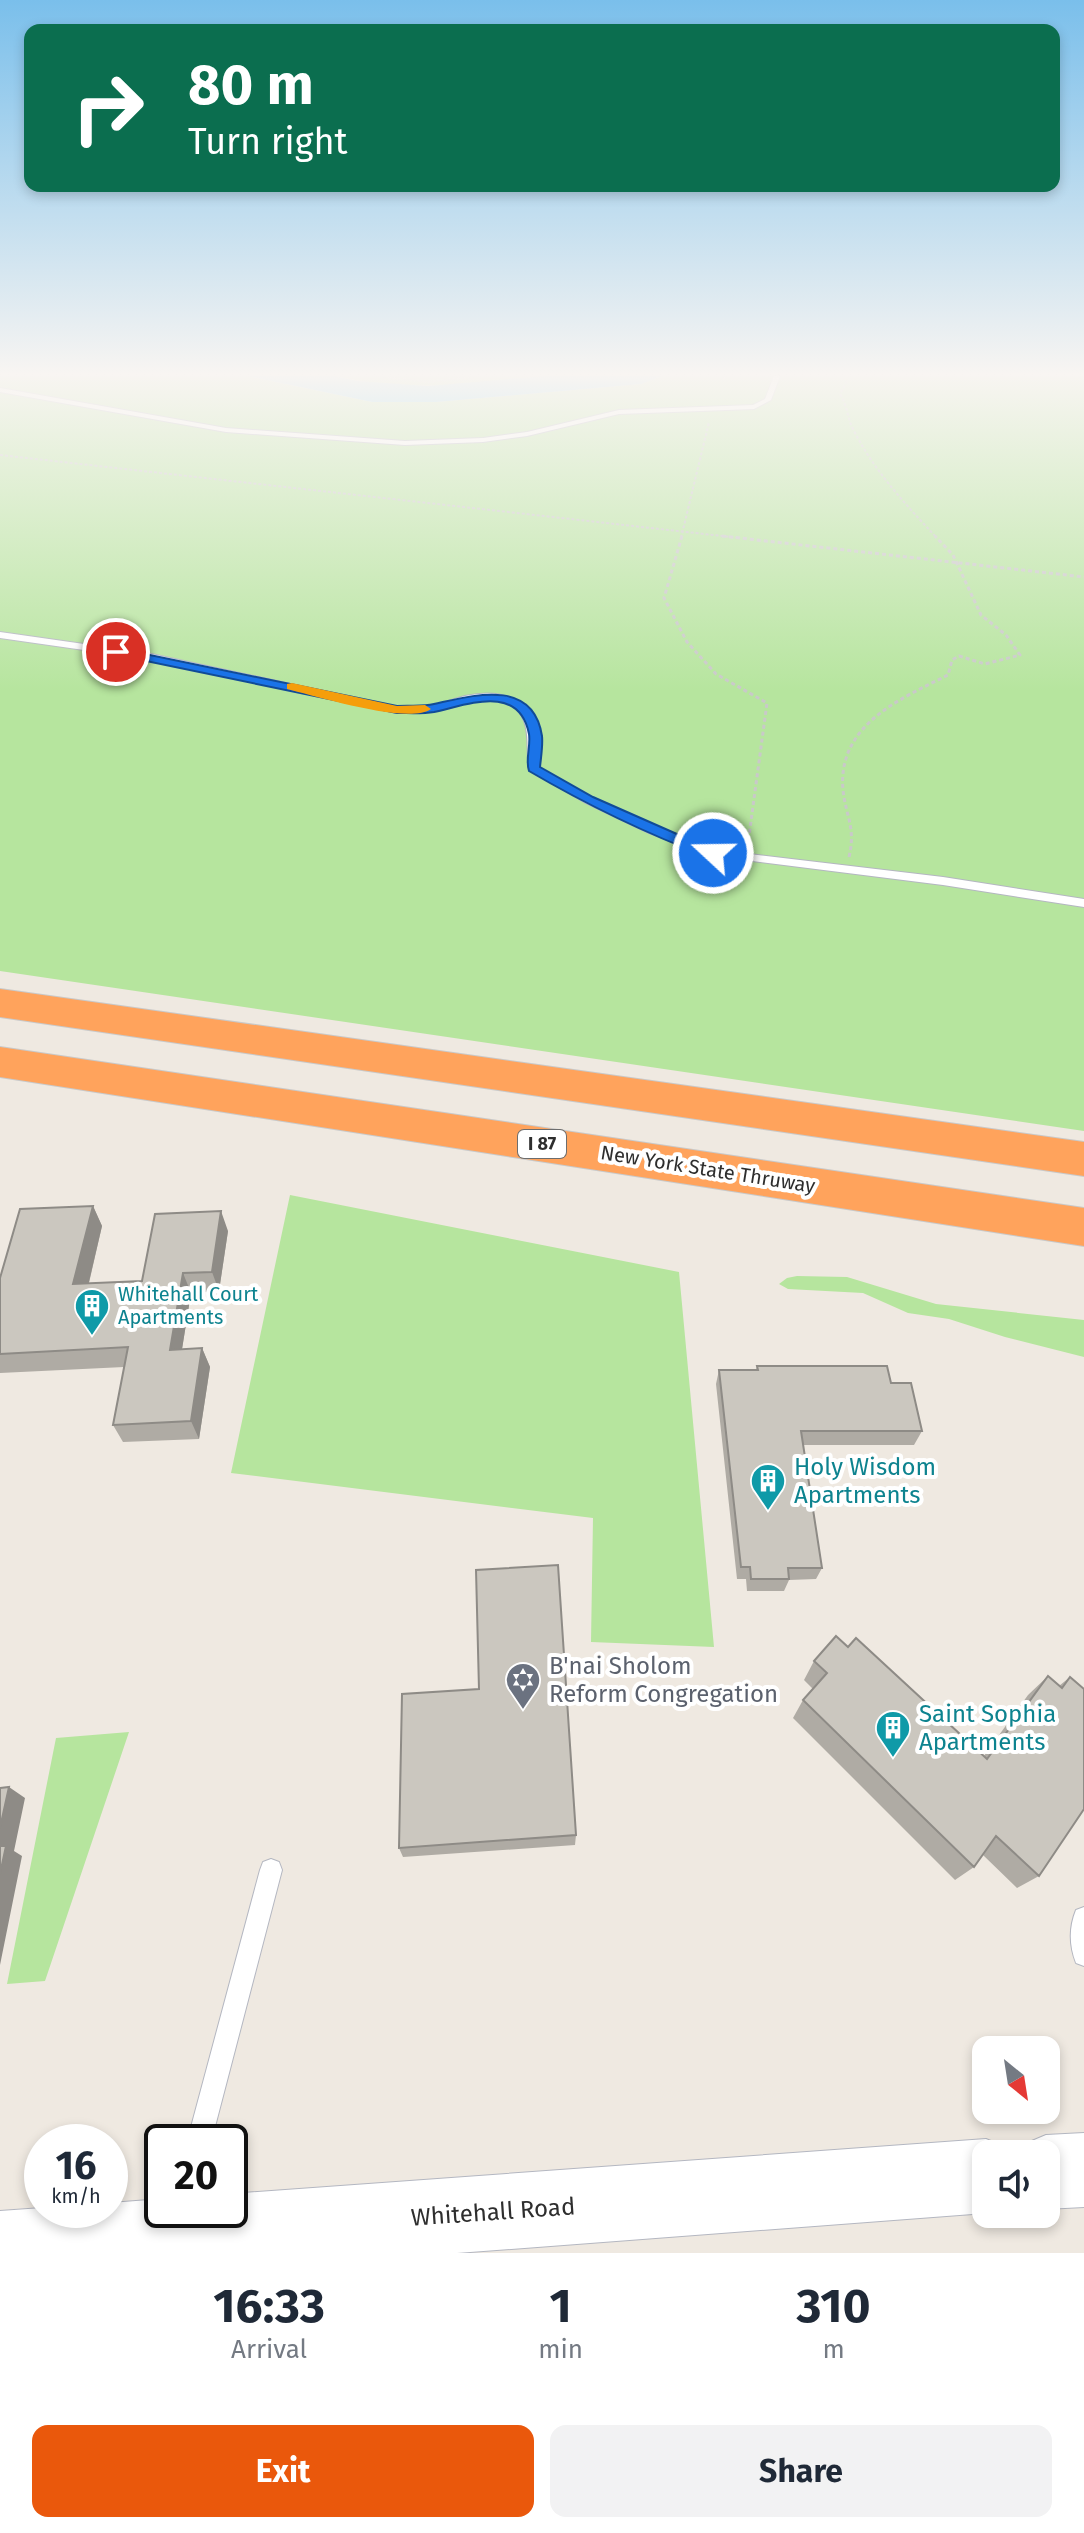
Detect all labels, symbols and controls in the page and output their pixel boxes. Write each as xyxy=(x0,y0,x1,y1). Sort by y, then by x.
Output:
text: 80 m xyxy=(188,52,314,119)
icon: right xyxy=(56,56,160,160)
text: Turn right xyxy=(188,120,348,164)
pin xyxy=(82,618,150,686)
icon: arrive xyxy=(94,630,138,674)
position arrow xyxy=(671,811,755,895)
road number: I 87 xyxy=(518,1130,566,1158)
street label: New York State Thruway xyxy=(599,1140,817,1198)
place label: Whitehall Court Apartments xyxy=(118,1282,259,1329)
building icon: Whitehall Court Apartments xyxy=(73,1287,111,1337)
place label: Holy Wisdom Apartments xyxy=(794,1453,936,1509)
building icon: Holy Wisdom Apartments xyxy=(749,1462,787,1512)
place label: B'nai Sholom Reform Congregation xyxy=(549,1652,778,1708)
synagogue icon: B'nai Sholom Reform Congregation xyxy=(504,1661,542,1711)
place label: Saint Sophia Apartments xyxy=(919,1700,1056,1756)
building icon: Saint Sophia Apartments xyxy=(874,1709,912,1759)
north arrow xyxy=(972,2036,1060,2124)
map controls xyxy=(972,2036,1060,2228)
speed limit sign: 20 xyxy=(144,2124,248,2228)
button: sound xyxy=(972,2140,1060,2228)
text: 16 xyxy=(55,2142,97,2190)
text: km/h xyxy=(51,2184,101,2208)
street label: Whitehall Road xyxy=(410,2192,576,2232)
text: 16:33 xyxy=(213,2277,325,2335)
text: 1 xyxy=(550,2277,572,2335)
text: 310 xyxy=(796,2277,871,2335)
text: Arrival xyxy=(231,2334,307,2365)
text: min xyxy=(538,2334,583,2365)
text: m xyxy=(822,2334,845,2365)
button: Exit xyxy=(32,2425,534,2517)
button: Share xyxy=(550,2425,1052,2517)

